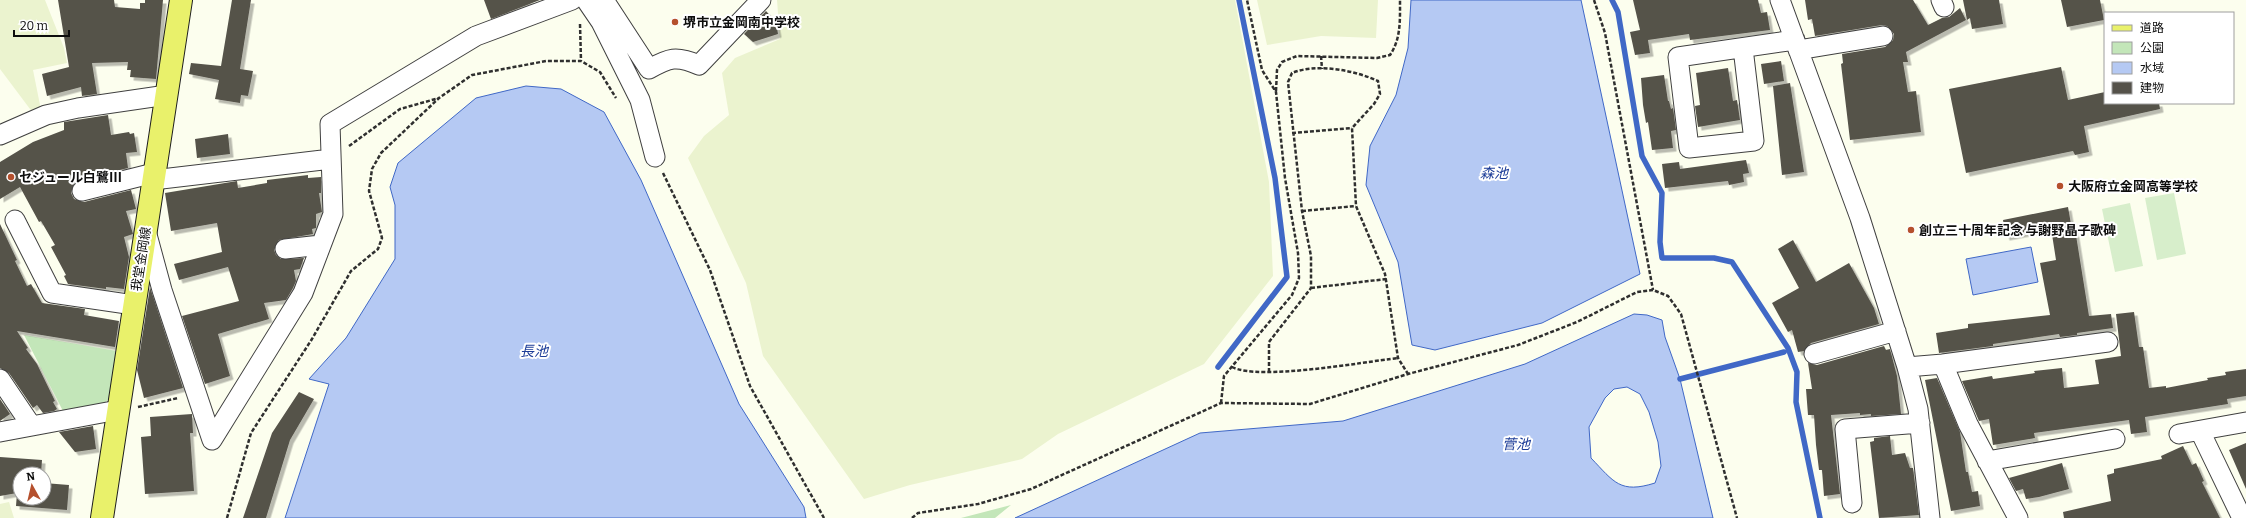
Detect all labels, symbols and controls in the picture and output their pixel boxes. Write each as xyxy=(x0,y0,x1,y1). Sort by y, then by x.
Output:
scale bar xyxy=(14,12,69,38)
legend xyxy=(2104,12,2234,104)
place label: 堺市立金岡南中学校 xyxy=(683,15,800,30)
marker: 堺市立金岡南中学校 xyxy=(670,17,680,27)
text: 20 m xyxy=(20,19,49,33)
text: 道路 xyxy=(2140,21,2164,35)
text: 公園 xyxy=(2140,41,2164,55)
text: 水域 xyxy=(2140,61,2164,75)
text: 建物 xyxy=(2140,81,2164,95)
water label: 森池 xyxy=(1480,165,1510,182)
place label: セジュール白鷺Ⅲ xyxy=(19,170,122,185)
marker: セジュール白鷺Ⅲ xyxy=(6,172,16,182)
place label: 大阪府立金岡高等学校 xyxy=(2068,179,2198,194)
marker: 大阪府立金岡高等学校 xyxy=(2055,181,2065,191)
place label: 創立三十周年記念 与謝野晶子歌碑 xyxy=(1919,223,2116,238)
marker: 創立三十周年記念 与謝野晶子歌碑 xyxy=(1906,225,1916,235)
street label: 我堂金岡線 xyxy=(129,226,153,292)
water label: 長池 xyxy=(520,343,550,360)
water label: 菅池 xyxy=(1502,436,1532,453)
north arrow xyxy=(12,466,52,506)
text: N xyxy=(26,469,36,484)

